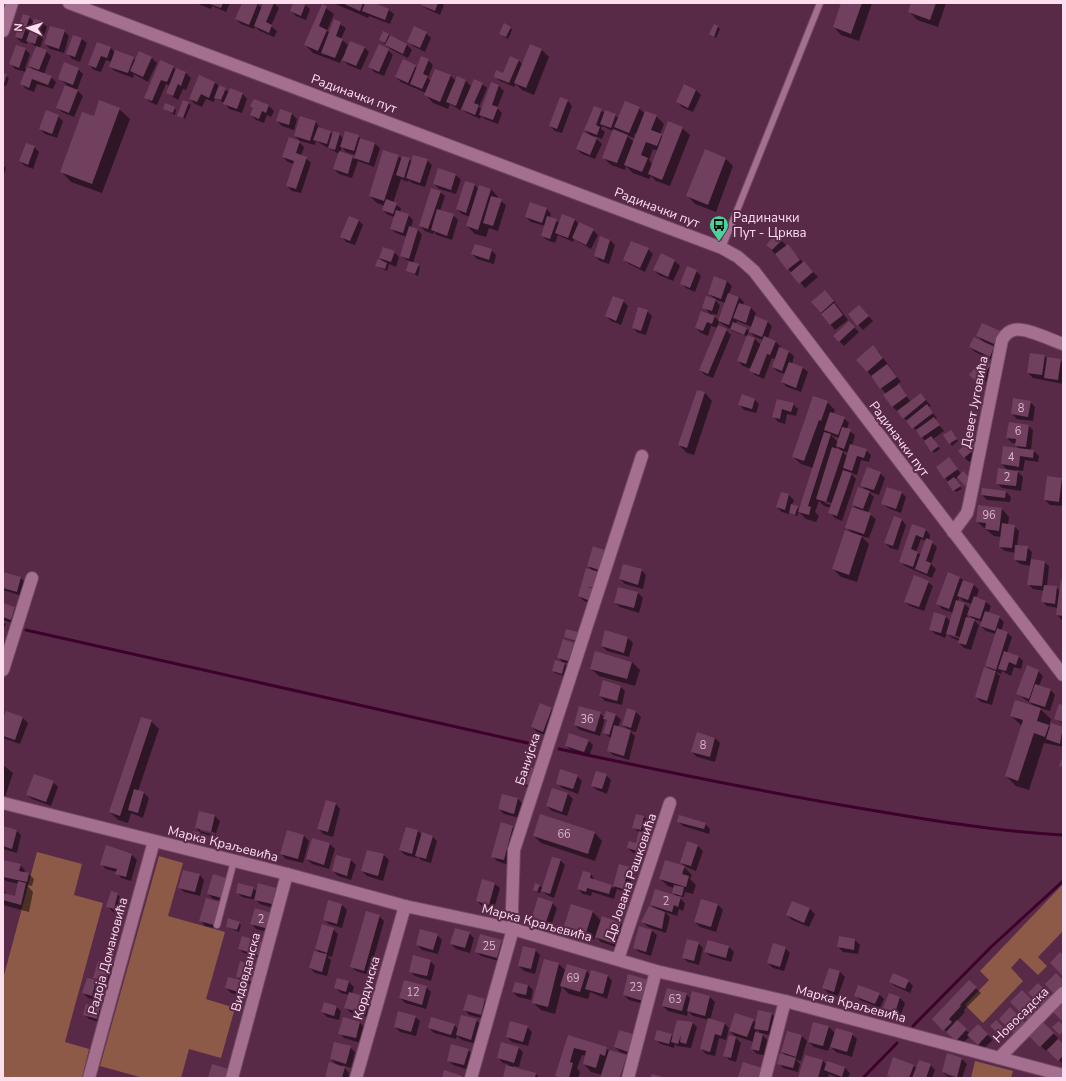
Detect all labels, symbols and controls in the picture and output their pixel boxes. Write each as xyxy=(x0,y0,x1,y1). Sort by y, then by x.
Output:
north arrow xyxy=(8,8,48,48)
text: N xyxy=(11,23,26,32)
street label: Радиначки пут xyxy=(309,70,400,118)
street label: Радиначки пут xyxy=(612,183,703,233)
place label: Радиначки Пут - Црква xyxy=(733,209,807,242)
bus stop icon: Радиначки Пут - Црква xyxy=(708,214,730,242)
street label: Девет Југовића xyxy=(957,354,993,450)
street label: Радиначки пут xyxy=(865,398,933,481)
house number: 8 xyxy=(1018,401,1025,416)
house number: 6 xyxy=(1015,424,1022,439)
house number: 4 xyxy=(1008,450,1015,465)
house number: 2 xyxy=(1004,470,1010,485)
house number: 96 xyxy=(982,508,996,523)
house number: 36 xyxy=(580,712,594,727)
street label: Банијска xyxy=(511,731,545,787)
house number: 8 xyxy=(700,738,707,753)
street label: Др Јована Рашковића xyxy=(601,811,661,943)
street label: Марка Краљевића xyxy=(166,822,280,866)
house number: 66 xyxy=(557,827,571,842)
house number: 2 xyxy=(663,894,669,909)
street label: Радоја Домановића xyxy=(84,895,132,1017)
street label: Марка Краљевића xyxy=(480,900,594,946)
house number: 2 xyxy=(258,912,264,927)
street label: Видовданска xyxy=(227,931,265,1013)
house number: 25 xyxy=(482,939,496,954)
street label: Кордунска xyxy=(349,954,385,1022)
house number: 69 xyxy=(566,971,580,986)
house number: 23 xyxy=(629,980,643,995)
street label: Марка Краљевића xyxy=(794,981,908,1027)
street label: Новосадска xyxy=(989,983,1053,1047)
house number: 12 xyxy=(406,985,420,1000)
house number: 63 xyxy=(668,992,682,1007)

